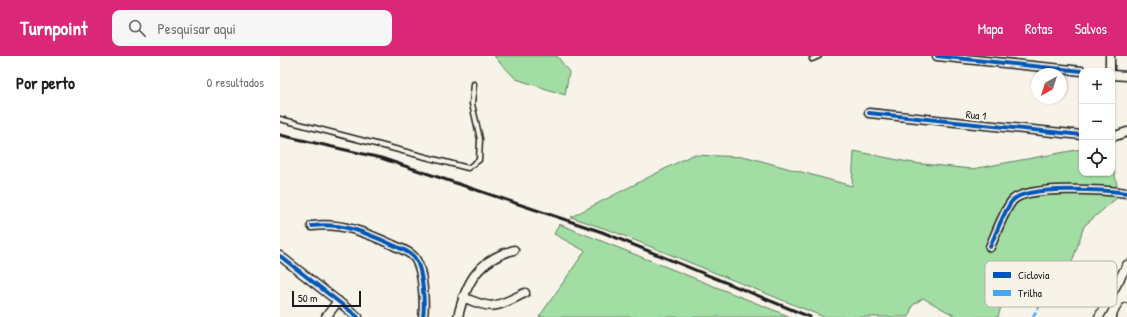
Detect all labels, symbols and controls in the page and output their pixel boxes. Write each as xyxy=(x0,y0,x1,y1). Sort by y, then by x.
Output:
search box xyxy=(112,10,392,46)
text: Turnpoint xyxy=(20,15,88,41)
icon: search xyxy=(126,17,148,39)
text: Pesquisar aqui xyxy=(158,18,236,39)
text: Mapa xyxy=(978,19,1003,38)
text: Rotas xyxy=(1025,19,1053,38)
text: Salvos xyxy=(1075,19,1107,38)
north arrow xyxy=(1031,68,1067,104)
map controls xyxy=(1079,68,1115,176)
button: + xyxy=(1079,68,1115,104)
text: Por perto xyxy=(16,71,75,94)
text: 0 resultados xyxy=(206,73,264,91)
button: − xyxy=(1079,104,1115,140)
street label: Rua 1 xyxy=(965,107,987,123)
button: locate xyxy=(1079,140,1115,176)
legend xyxy=(985,261,1117,307)
text: Ciclovia xyxy=(1018,268,1050,282)
text: Trilha xyxy=(1018,286,1042,300)
scale bar xyxy=(292,289,361,308)
text: 50 m xyxy=(298,291,318,305)

